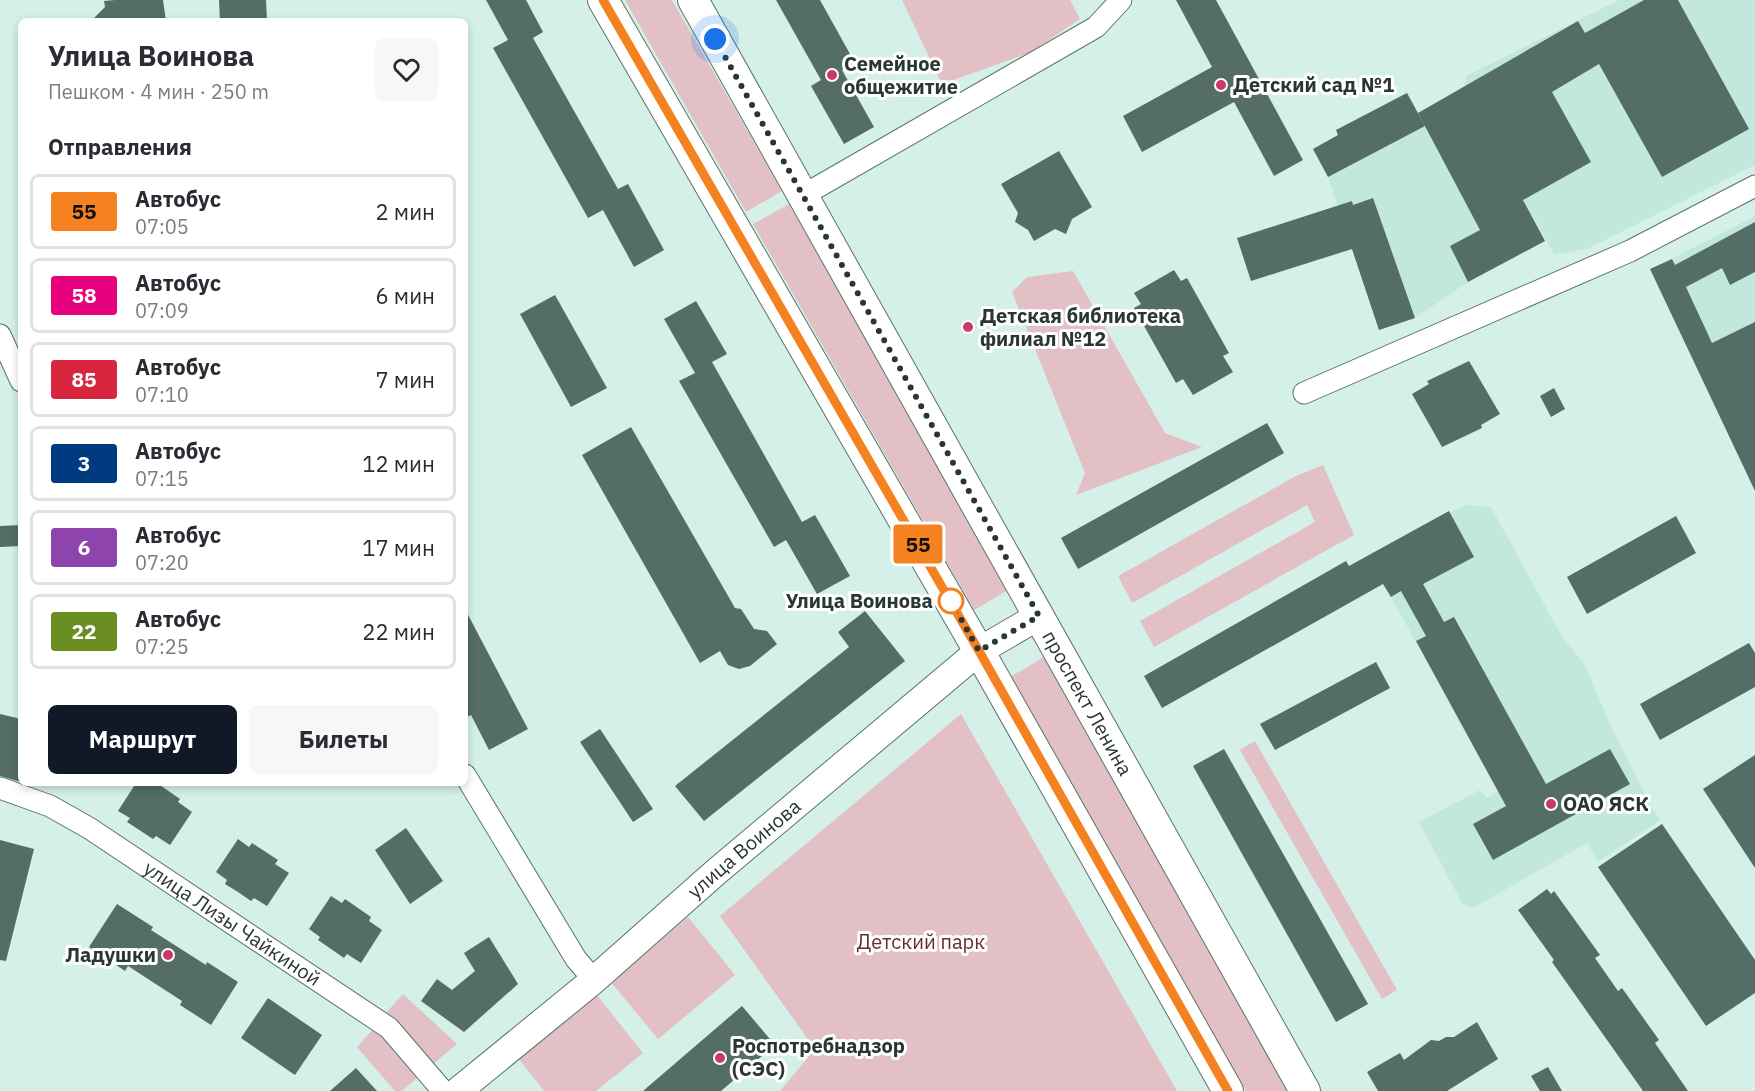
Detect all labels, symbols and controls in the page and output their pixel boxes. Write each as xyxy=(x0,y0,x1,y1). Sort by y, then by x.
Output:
your location xyxy=(700,24,730,54)
text: Улица Воинова xyxy=(48,37,254,74)
button: heart xyxy=(375,38,438,101)
place label: Семейное общежитие xyxy=(844,50,958,100)
marker: Семейное общежитие xyxy=(825,68,839,82)
place label: Детский сад №1 xyxy=(1233,71,1394,98)
text: Пешком · 4 мин · 250 m xyxy=(48,78,269,105)
marker: Детский сад №1 xyxy=(1214,78,1228,92)
text: Отправления xyxy=(48,132,192,161)
text: Автобус xyxy=(135,184,221,213)
text: 55 xyxy=(71,197,97,225)
text: 2 мин xyxy=(375,197,435,226)
text: 07:05 xyxy=(135,213,189,240)
text: Автобус xyxy=(135,268,221,297)
text: 58 xyxy=(71,281,97,309)
text: 6 мин xyxy=(375,281,435,310)
text: 07:09 xyxy=(135,297,189,324)
place label: Детская библиотека филиал №12 xyxy=(980,302,1181,352)
marker: Детская библиотека филиал №12 xyxy=(961,320,975,334)
text: Автобус xyxy=(135,352,221,381)
text: 85 xyxy=(71,365,97,393)
text: 7 мин xyxy=(375,365,435,394)
text: 07:10 xyxy=(135,381,189,408)
text: Автобус xyxy=(135,436,221,465)
text: 3 xyxy=(78,449,90,477)
text: 12 мин xyxy=(362,449,435,478)
text: 07:15 xyxy=(135,465,189,492)
text: Автобус xyxy=(135,520,221,549)
line badge: 55 xyxy=(891,524,945,564)
text: 55 xyxy=(905,530,931,558)
text: 6 xyxy=(78,533,90,561)
text: 17 мин xyxy=(362,533,435,562)
text: 07:20 xyxy=(135,549,189,576)
place label: Улица Воинова xyxy=(786,587,933,614)
marker: Улица Воинова xyxy=(938,588,964,614)
text: Автобус xyxy=(135,604,221,633)
text: 22 xyxy=(71,617,97,645)
text: 22 мин xyxy=(362,617,435,646)
street label: проспект Ленина xyxy=(1036,625,1139,781)
text: 07:25 xyxy=(135,633,189,660)
button: Маршрут xyxy=(48,705,237,774)
button: Билеты xyxy=(249,705,438,774)
place label: ОАО ЯСК xyxy=(1563,790,1649,817)
street label: улица Воинова xyxy=(681,792,807,904)
marker: ОАО ЯСК xyxy=(1544,797,1558,811)
street label: улица Лизы Чайкиной xyxy=(139,854,326,992)
park label: Детский парк xyxy=(857,928,985,955)
place label: Ладушки xyxy=(65,941,156,968)
marker: Ладушки xyxy=(161,948,175,962)
place label: Роспотребнадзор (СЭС) xyxy=(732,1032,905,1082)
marker: Роспотребнадзор (СЭС) xyxy=(713,1051,727,1065)

